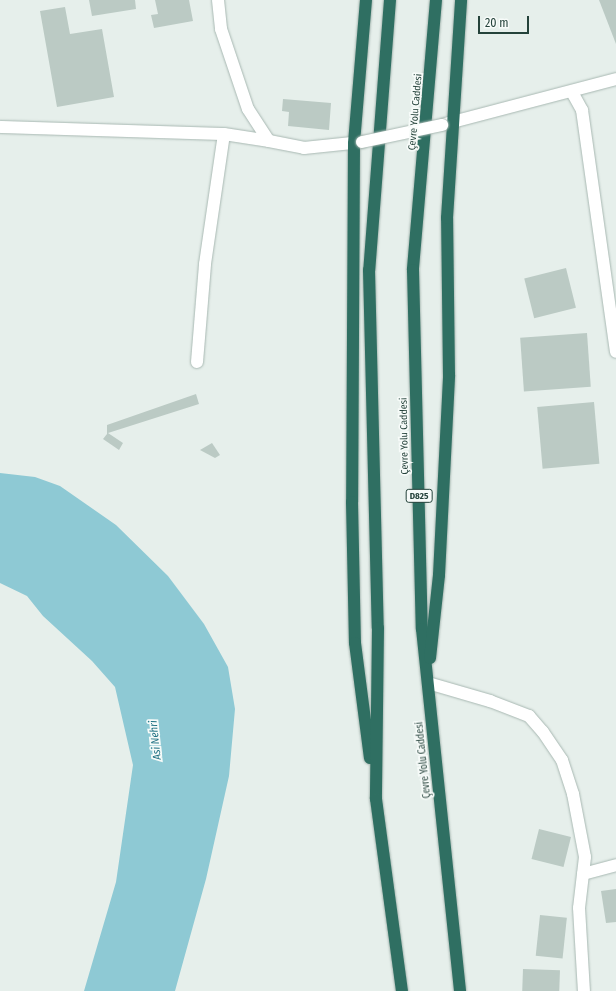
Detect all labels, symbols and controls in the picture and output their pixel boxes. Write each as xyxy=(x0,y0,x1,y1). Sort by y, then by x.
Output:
scale bar xyxy=(480,8,531,34)
text: 20 m xyxy=(485,16,509,30)
street label: Çevre Yolu Caddesi xyxy=(407,73,425,151)
street label: Çevre Yolu Caddesi xyxy=(398,397,412,475)
road number: D825 xyxy=(405,489,433,503)
water label: Asi Nehri xyxy=(147,719,165,761)
street label: Çevre Yolu Caddesi xyxy=(414,721,434,799)

